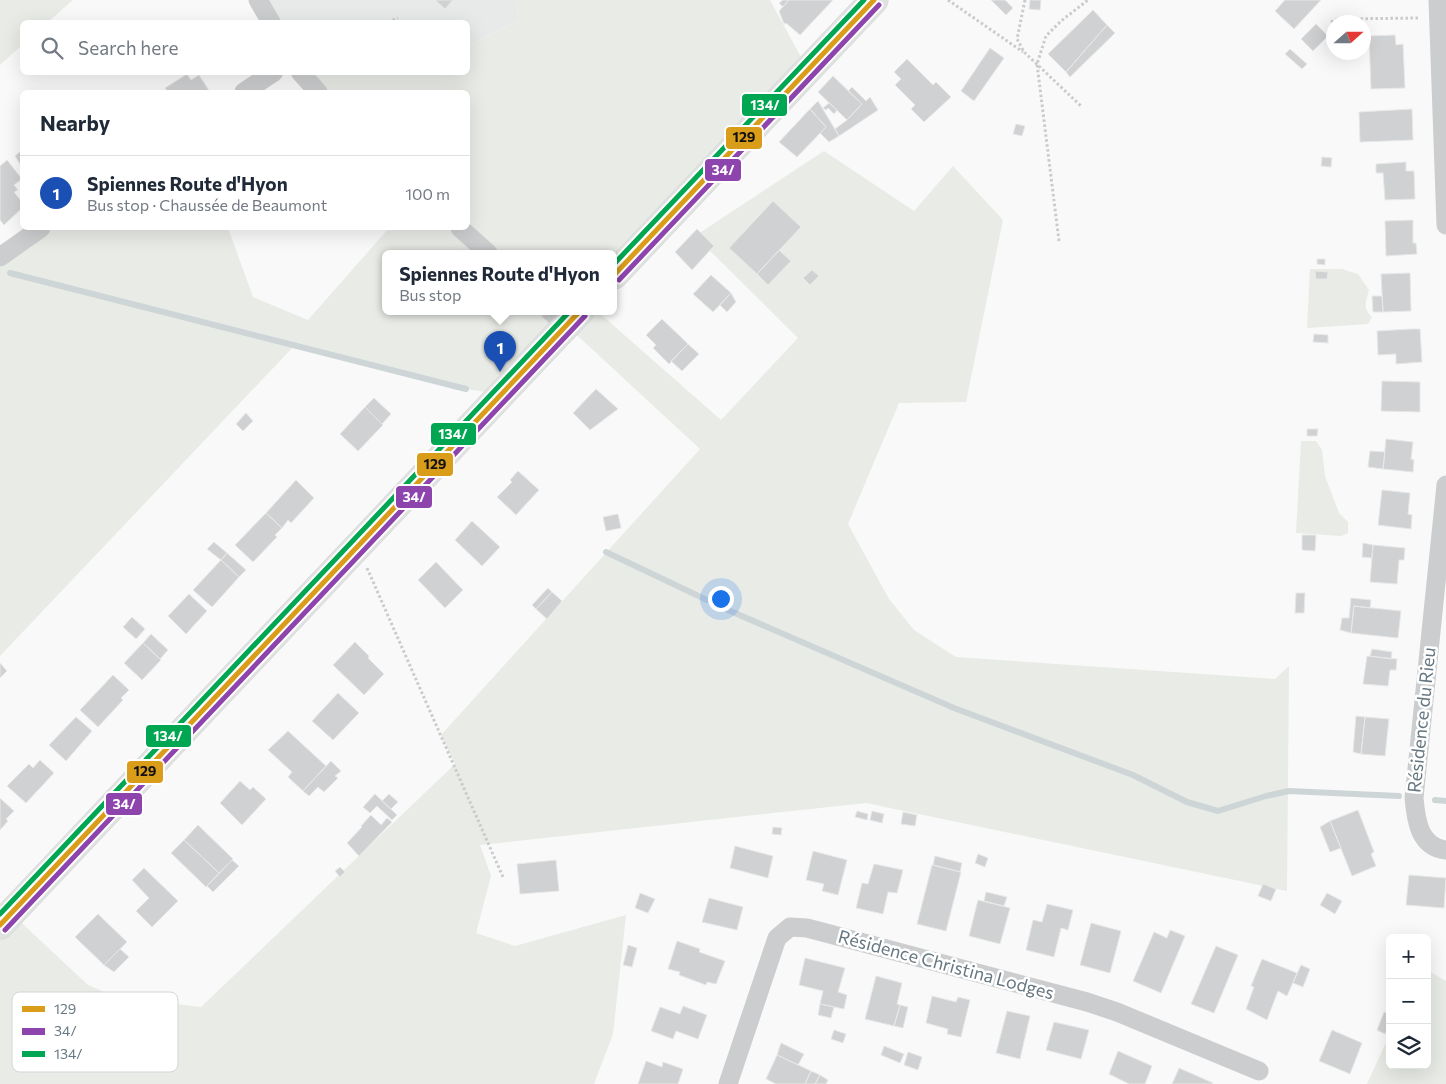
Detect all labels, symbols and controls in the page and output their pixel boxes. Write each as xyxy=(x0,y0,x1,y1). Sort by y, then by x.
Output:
north arrow xyxy=(1326,15,1371,60)
search box xyxy=(20,20,470,75)
icon: search xyxy=(38,34,66,62)
text: Search here xyxy=(78,36,178,59)
line badge: 134/ xyxy=(741,93,788,117)
text: 134/ xyxy=(750,96,780,113)
text: Nearby xyxy=(40,110,110,135)
line badge: 129 xyxy=(725,126,763,150)
text: 129 xyxy=(733,128,756,145)
line badge: 34/ xyxy=(704,158,742,182)
text: 34/ xyxy=(711,161,735,178)
text: Spiennes Route d'Hyon xyxy=(87,172,288,195)
text: 1 xyxy=(52,184,60,203)
text: 100 m xyxy=(405,184,450,203)
text: Bus stop · Chaussée de Beaumont xyxy=(87,195,327,214)
popup xyxy=(382,250,617,315)
text: Spiennes Route d'Hyon xyxy=(399,262,600,285)
text: Bus stop xyxy=(399,285,461,304)
pin: 1 xyxy=(484,331,516,372)
line badge: 134/ xyxy=(430,422,477,446)
text: 134/ xyxy=(438,425,468,442)
line badge: 129 xyxy=(416,452,454,477)
text: 129 xyxy=(424,455,447,472)
line badge: 34/ xyxy=(395,485,433,509)
text: 34/ xyxy=(402,488,426,505)
your location xyxy=(708,586,734,612)
street label: Résidence du Rieu xyxy=(1402,646,1440,794)
line badge: 134/ xyxy=(145,724,192,748)
text: 134/ xyxy=(153,727,183,744)
line badge: 129 xyxy=(126,760,164,784)
text: 129 xyxy=(134,762,157,779)
line badge: 34/ xyxy=(105,792,143,816)
text: 34/ xyxy=(112,795,136,812)
street label: Résidence Christina Lodges xyxy=(836,925,1056,1003)
map controls xyxy=(1386,934,1431,1069)
button: + xyxy=(1386,934,1431,979)
button: − xyxy=(1386,979,1431,1024)
legend xyxy=(12,992,178,1072)
text: 129 xyxy=(54,1000,76,1017)
text: 34/ xyxy=(54,1022,77,1039)
button: layers xyxy=(1386,1024,1431,1069)
text: 134/ xyxy=(54,1045,83,1062)

